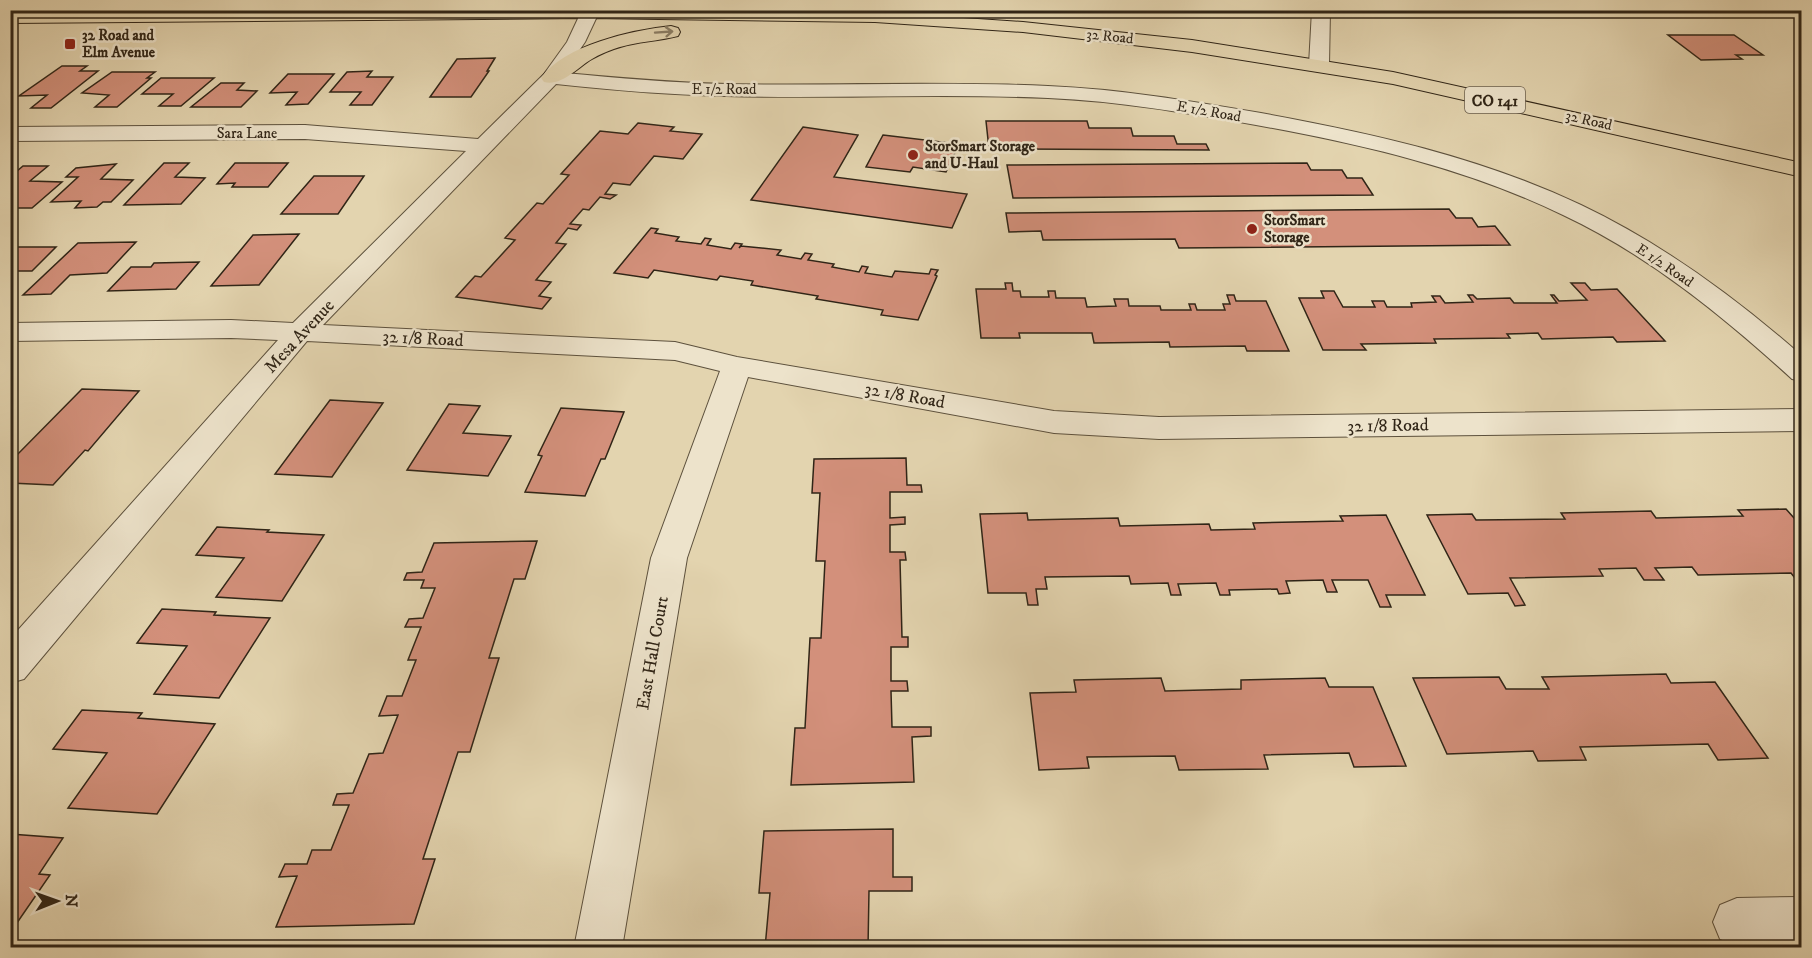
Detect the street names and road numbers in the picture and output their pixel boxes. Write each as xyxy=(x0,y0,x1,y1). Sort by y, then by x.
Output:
street label: 32 Road xyxy=(1085,25,1135,48)
street label: E 1/2 Road xyxy=(691,80,757,99)
road number: CO 141 xyxy=(1465,87,1525,113)
street label: E 1/2 Road xyxy=(1175,96,1243,127)
street label: 32 Road xyxy=(1564,106,1615,135)
street label: Sara Lane xyxy=(217,124,277,143)
street label: E 1/2 Road xyxy=(1632,239,1697,292)
street label: Mesa Avenue xyxy=(260,295,340,378)
street label: 32 1/8 Road xyxy=(382,326,464,352)
street label: 32 1/8 Road xyxy=(863,378,947,414)
street label: 32 1/8 Road xyxy=(1347,414,1429,438)
street label: East Hall Court xyxy=(632,594,674,712)

